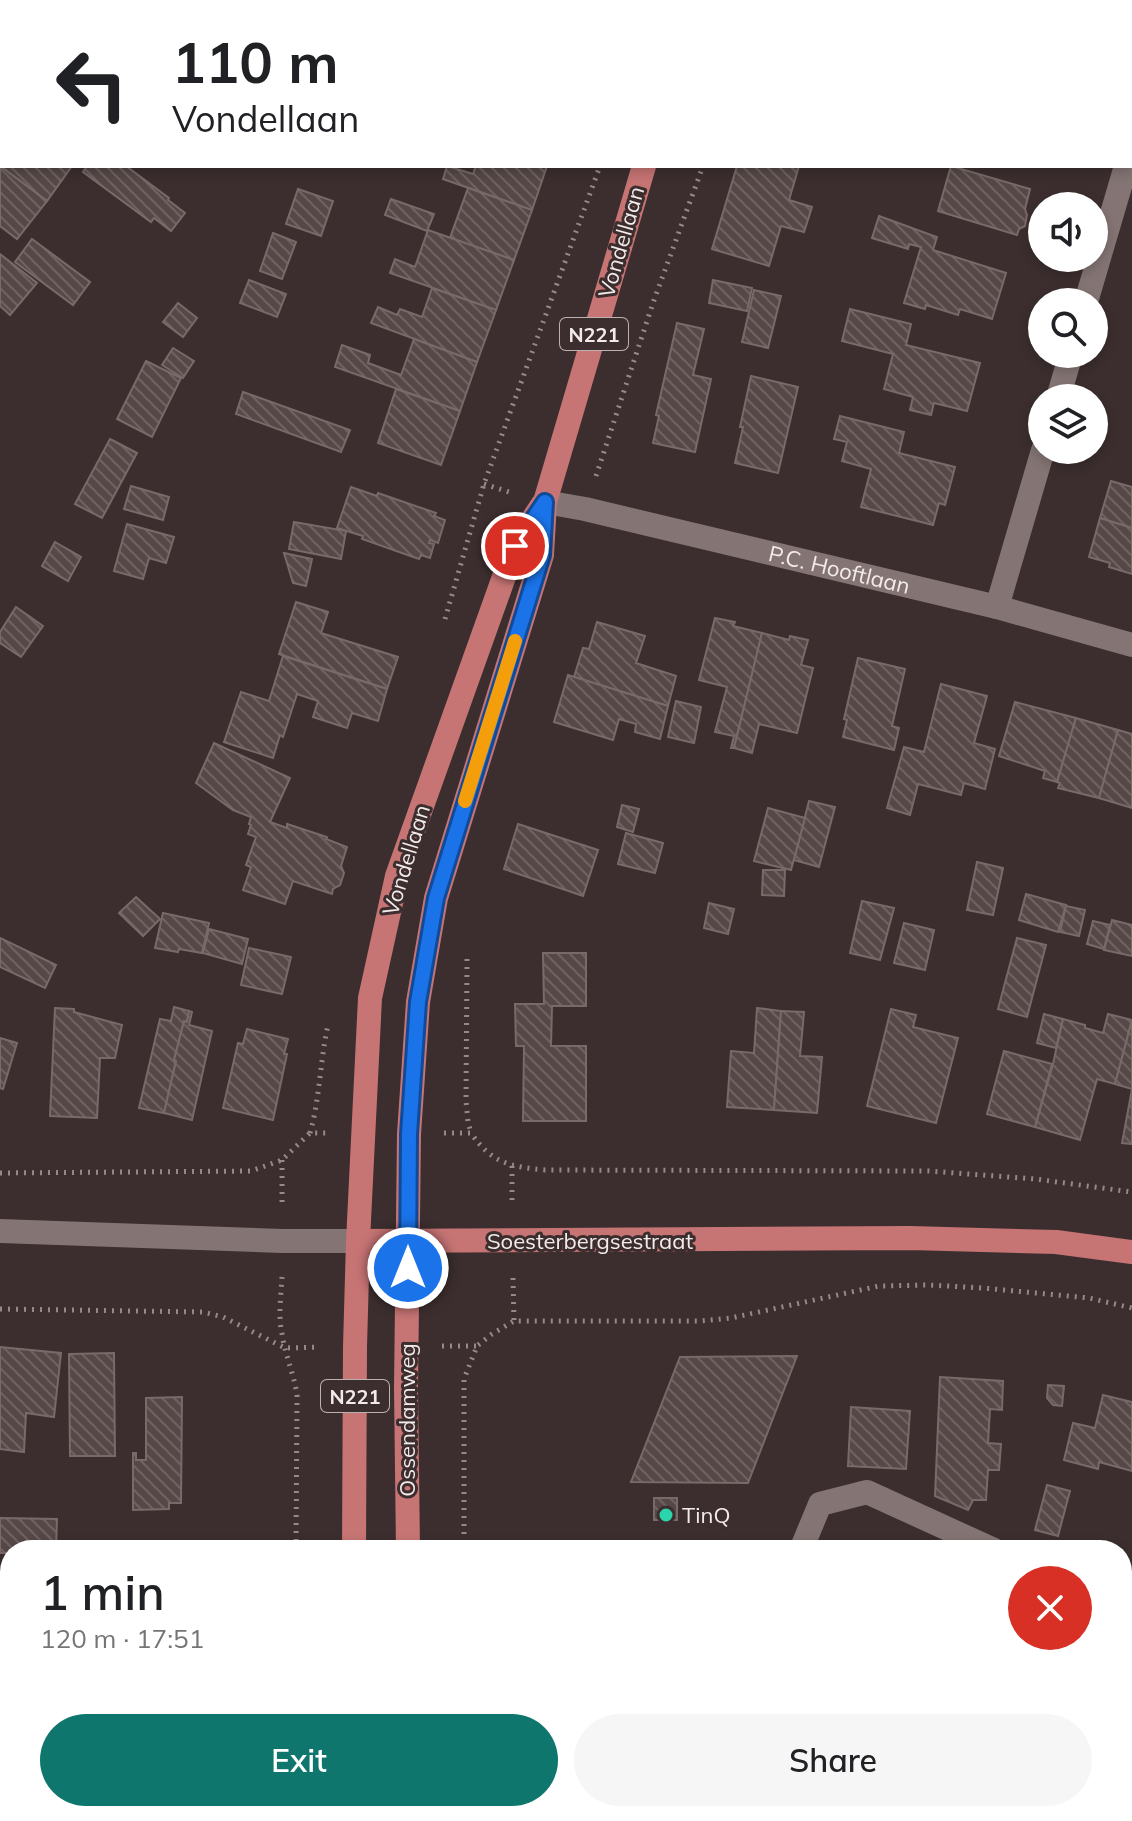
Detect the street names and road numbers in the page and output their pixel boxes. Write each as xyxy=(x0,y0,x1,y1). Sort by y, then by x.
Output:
street label: Vondellaan xyxy=(592,183,650,301)
road number: N221 xyxy=(560,318,628,350)
street label: P.C. Hooftlaan xyxy=(766,539,913,600)
street label: Vondellaan xyxy=(376,801,436,919)
street label: Soesterbergsestraat xyxy=(487,1227,693,1255)
street label: Ossendamweg xyxy=(393,1343,421,1497)
road number: N221 xyxy=(321,1380,389,1412)

